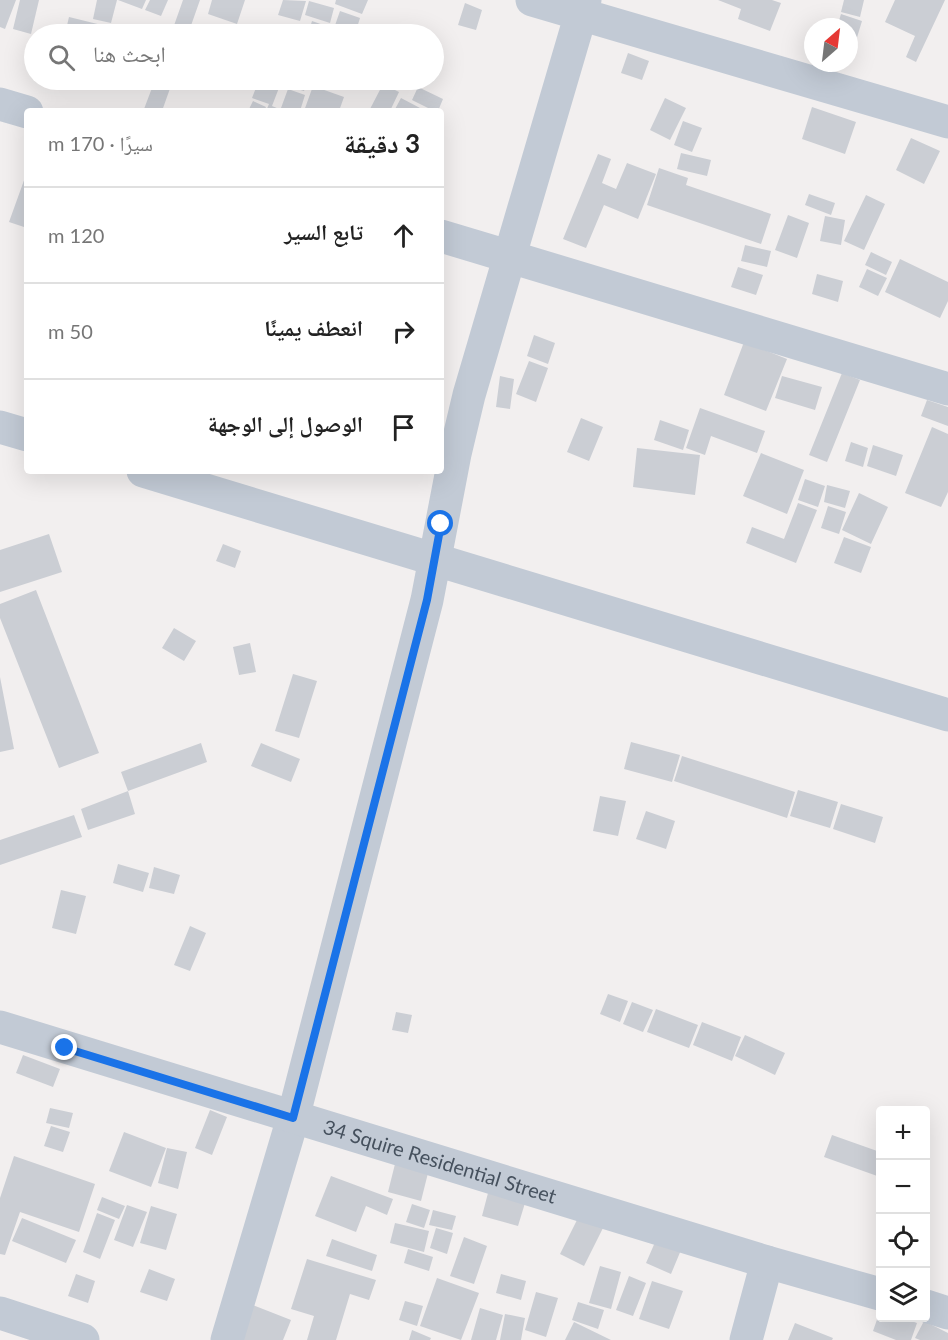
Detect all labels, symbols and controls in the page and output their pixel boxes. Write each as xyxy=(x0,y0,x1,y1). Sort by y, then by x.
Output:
north arrow xyxy=(804,18,858,72)
search box xyxy=(24,24,444,90)
text: ابحث هنا xyxy=(93,40,166,67)
icon: search xyxy=(45,41,78,74)
text: 3 دقيقة xyxy=(344,127,420,159)
text: سيرًا · 170 m xyxy=(48,131,153,155)
text: تابع السير xyxy=(284,218,363,245)
icon: ahead xyxy=(387,219,420,252)
text: 120 m xyxy=(48,223,104,247)
text: انعطف يمينًا xyxy=(264,314,363,341)
icon: right xyxy=(387,315,420,348)
text: 50 m xyxy=(48,319,93,343)
text: الوصول إلى الوجهة xyxy=(208,410,363,437)
icon: arrive xyxy=(387,411,420,444)
route start xyxy=(427,510,453,536)
route end xyxy=(51,1034,77,1060)
map controls xyxy=(876,1106,930,1322)
button: + xyxy=(876,1106,930,1160)
street label: 34 Squire Residential Street xyxy=(321,1114,560,1208)
button: − xyxy=(876,1160,930,1214)
button: locate xyxy=(876,1214,930,1268)
button: layers xyxy=(876,1268,930,1322)

